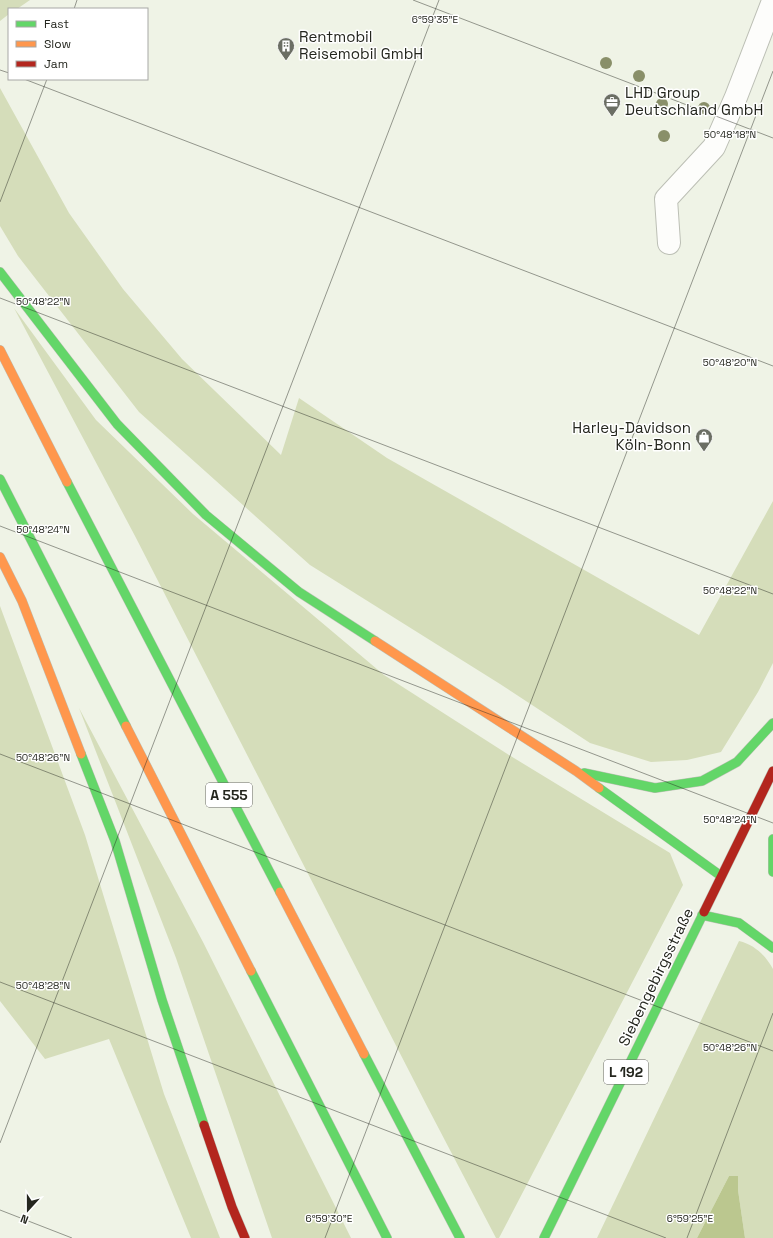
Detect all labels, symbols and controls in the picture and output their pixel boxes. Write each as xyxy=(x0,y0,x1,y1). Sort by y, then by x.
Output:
legend xyxy=(8,8,148,80)
text: 6°59'35"E xyxy=(412,13,459,26)
text: Fast xyxy=(44,16,69,32)
place label: Rentmobil Reisemobil GmbH xyxy=(299,27,423,63)
text: Slow xyxy=(44,36,71,52)
building icon: Rentmobil Reisemobil GmbH xyxy=(276,36,296,61)
text: Jam xyxy=(44,56,68,72)
place label: LHD Group Deutschland GmbH xyxy=(625,83,763,119)
office icon: LHD Group Deutschland GmbH xyxy=(602,92,622,117)
text: 50°48'18"N xyxy=(704,128,756,141)
text: 50°48'22"N xyxy=(16,295,70,308)
text: 50°48'20"N xyxy=(703,356,757,369)
place label: Harley-Davidson Köln-Bonn xyxy=(572,418,691,454)
shop icon: Harley-Davidson Köln-Bonn xyxy=(694,427,714,452)
text: 50°48'24"N xyxy=(16,523,70,536)
text: 50°48'22"N xyxy=(703,584,757,597)
text: 50°48'26"N xyxy=(16,751,70,764)
road number: A 555 xyxy=(206,783,252,807)
text: 50°48'24"N xyxy=(703,813,757,826)
street label: Siebengebirgsstraße xyxy=(614,905,697,1049)
text: 50°48'28"N xyxy=(16,979,70,992)
text: 50°48'26"N xyxy=(703,1041,757,1054)
road number: L 192 xyxy=(604,1060,648,1084)
north arrow xyxy=(8,1190,48,1230)
text: N xyxy=(18,1211,30,1227)
text: 6°59'30"E xyxy=(306,1212,353,1225)
text: 6°59'25"E xyxy=(667,1212,714,1225)

